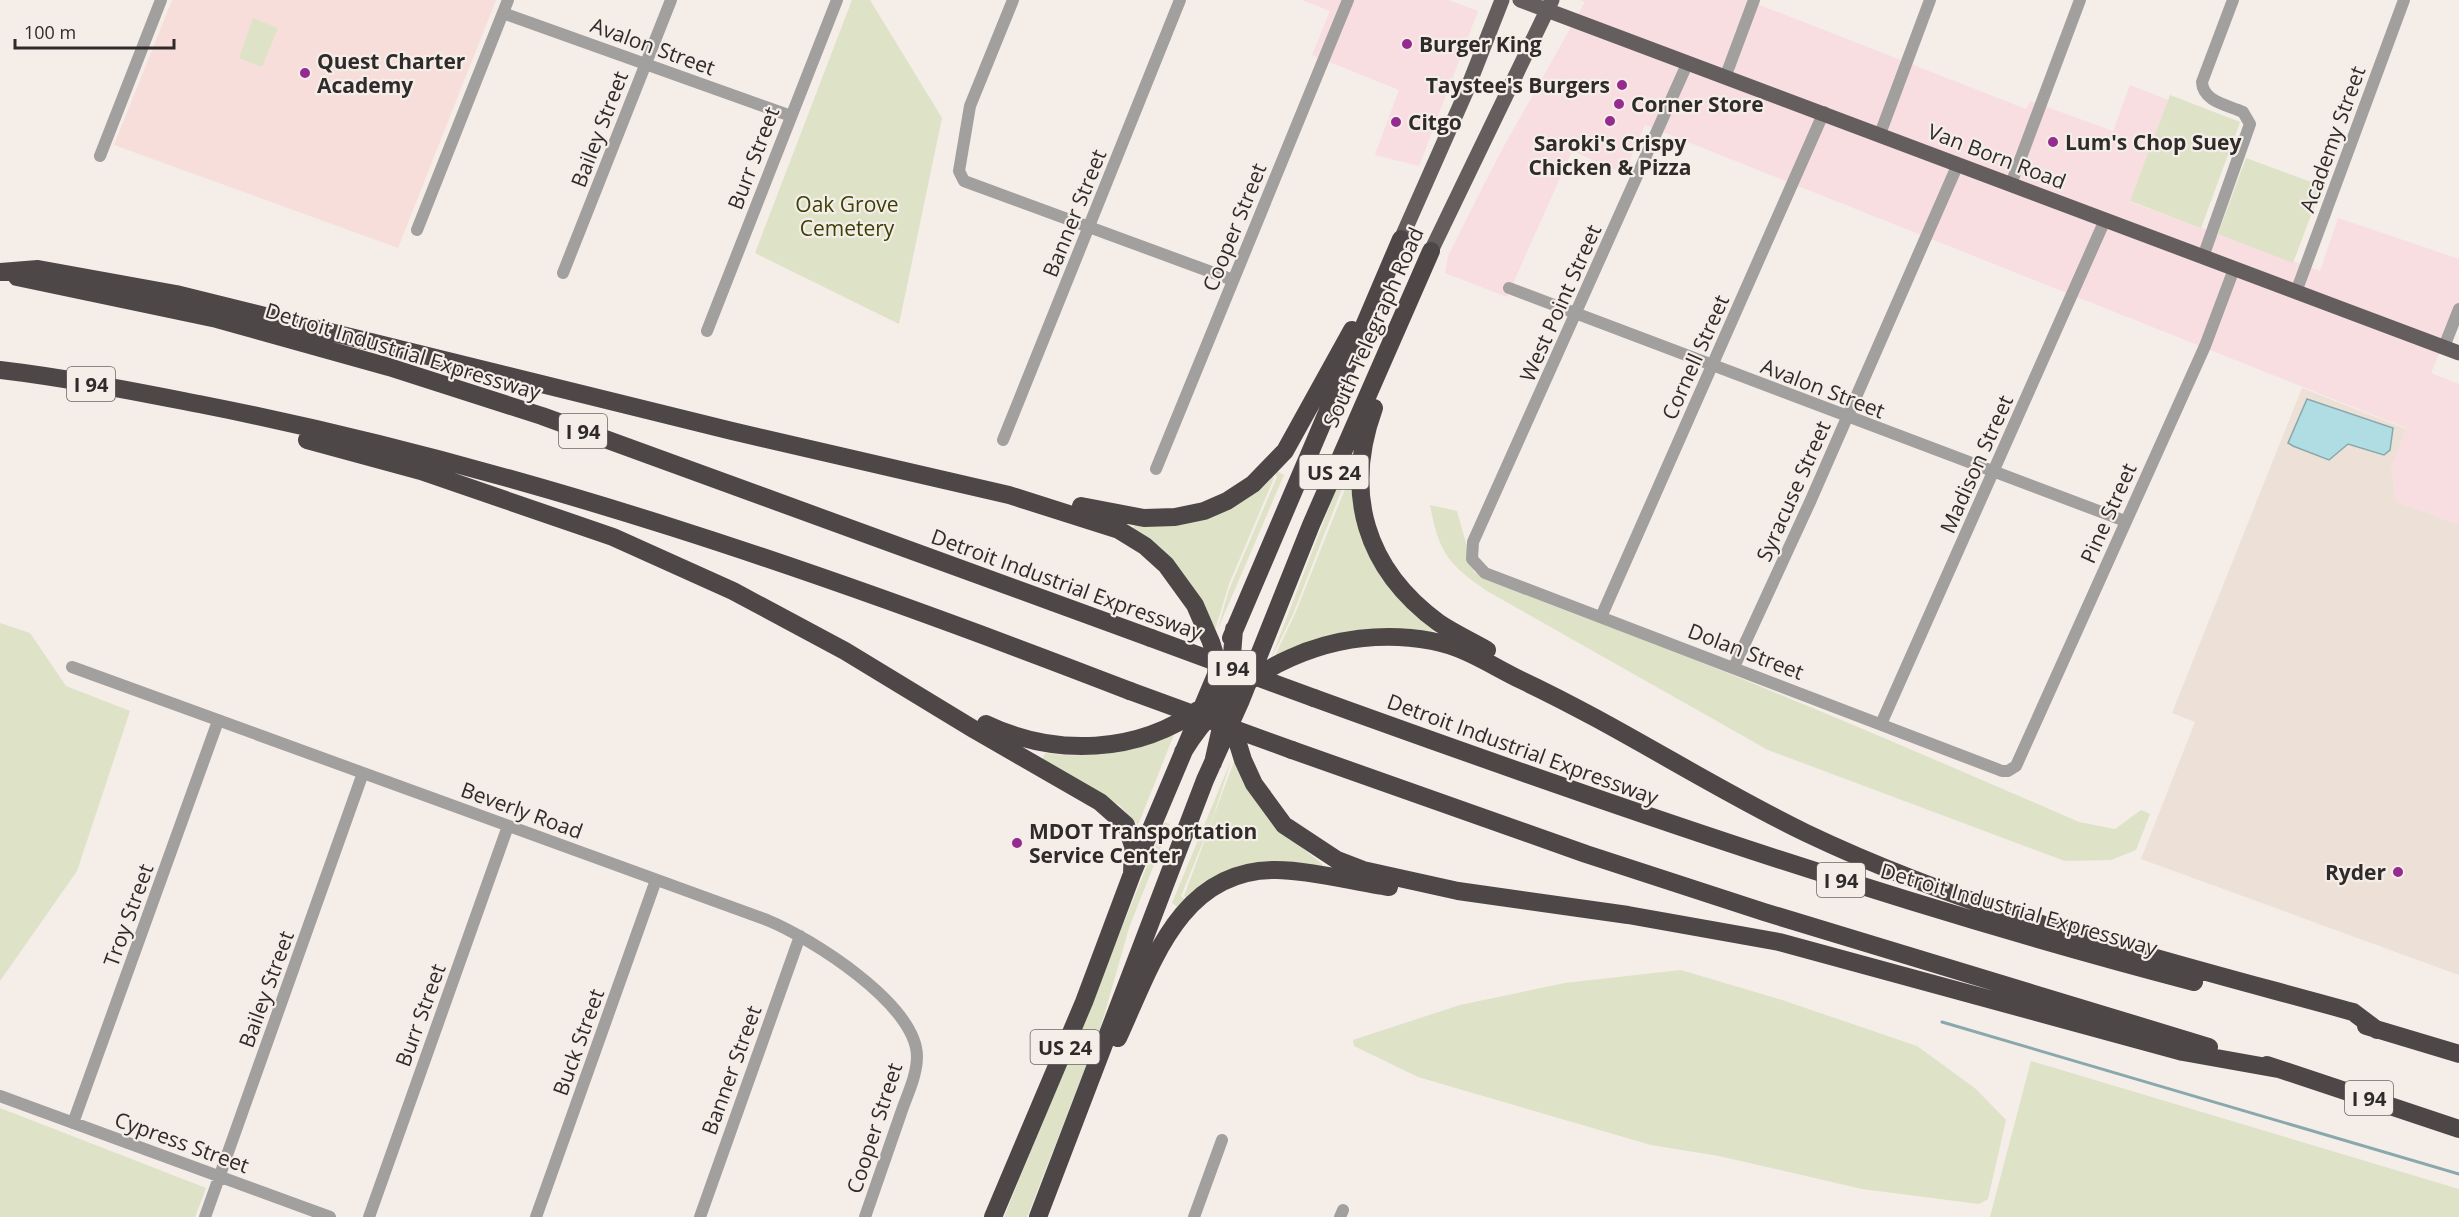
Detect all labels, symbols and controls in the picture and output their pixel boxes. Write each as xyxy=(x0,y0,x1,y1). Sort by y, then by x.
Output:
street label: Avalon Street xyxy=(587,11,719,81)
scale bar xyxy=(15,12,174,50)
text: 100 m xyxy=(24,20,76,44)
place label: Burger King xyxy=(1419,30,1542,58)
marker: Burger King xyxy=(1400,37,1414,51)
place label: Quest Charter Academy xyxy=(317,47,466,99)
street label: Academy Street xyxy=(2293,62,2371,216)
marker: Quest Charter Academy xyxy=(298,66,312,80)
street label: Bailey Street xyxy=(564,67,634,191)
place label: Taystee's Burgers xyxy=(1426,71,1610,99)
marker: Taystee's Burgers xyxy=(1615,78,1629,92)
place label: Corner Store xyxy=(1631,90,1764,118)
marker: Corner Store xyxy=(1612,97,1626,111)
street label: Burr Street xyxy=(721,103,785,213)
place label: Citgo xyxy=(1408,108,1462,136)
marker: Saroki's Crispy Chicken & Pizza xyxy=(1603,114,1617,128)
marker: Citgo xyxy=(1389,115,1403,129)
street label: Van Born Road xyxy=(1924,117,2070,195)
place label: Lum's Chop Suey xyxy=(2065,128,2241,156)
place label: Saroki's Crispy Chicken & Pizza xyxy=(1528,129,1692,181)
marker: Lum's Chop Suey xyxy=(2046,135,2060,149)
street label: Banner Street xyxy=(1036,145,1112,281)
street label: Cooper Street xyxy=(1196,159,1272,295)
park label: Oak Grove Cemetery xyxy=(795,190,899,242)
street label: West Point Street xyxy=(1513,220,1607,386)
street label: South Telegraph Road xyxy=(1316,223,1430,431)
street label: Cornell Street xyxy=(1655,290,1735,424)
street label: Detroit Industrial Expressway xyxy=(262,296,545,406)
street label: Avalon Street xyxy=(1757,352,1889,424)
road number: I 94 xyxy=(67,367,115,401)
street label: Madison Street xyxy=(1933,391,2019,537)
road number: I 94 xyxy=(559,414,607,448)
street label: Syracuse Street xyxy=(1749,416,1837,566)
road number: US 24 xyxy=(1300,455,1368,489)
street label: Pine Street xyxy=(2074,459,2142,567)
street label: Detroit Industrial Expressway xyxy=(928,522,1207,646)
street label: Dolan Street xyxy=(1684,616,1808,686)
road number: I 94 xyxy=(1208,651,1256,685)
street label: Detroit Industrial Expressway xyxy=(1384,687,1663,811)
street label: Beverly Road xyxy=(457,775,587,845)
place label: MDOT Transportation Service Center xyxy=(1029,817,1257,869)
marker: MDOT Transportation Service Center xyxy=(1010,836,1024,850)
street label: Detroit Industrial Expressway xyxy=(1877,856,2161,962)
place label: Ryder xyxy=(2325,858,2386,886)
street label: Troy Street xyxy=(96,860,160,970)
road number: I 94 xyxy=(1817,863,1865,897)
marker: Ryder xyxy=(2391,865,2405,879)
street label: Bailey Street xyxy=(232,927,300,1051)
street label: Burr Street xyxy=(388,960,452,1070)
street label: Buck Street xyxy=(546,985,610,1099)
street label: Banner Street xyxy=(695,1002,767,1138)
road number: US 24 xyxy=(1030,1030,1100,1064)
street label: Cooper Street xyxy=(840,1059,908,1197)
road number: I 94 xyxy=(2345,1081,2393,1115)
street label: Cypress Street xyxy=(111,1105,253,1179)

